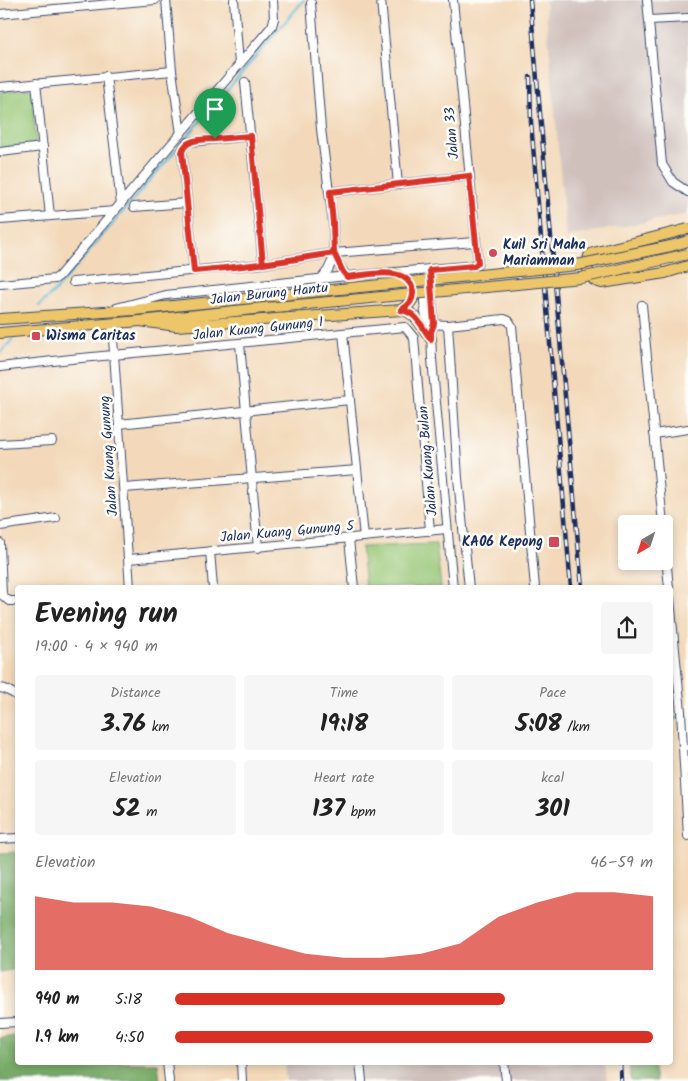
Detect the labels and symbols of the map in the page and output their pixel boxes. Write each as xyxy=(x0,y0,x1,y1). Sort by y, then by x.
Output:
pin xyxy=(194,88,236,139)
street label: Jalan 33 xyxy=(439,106,465,160)
place label: Kuil Sri Maha Mariamman xyxy=(503,234,586,272)
marker: Kuil Sri Maha Mariamman xyxy=(487,247,499,259)
street label: Jalan Burung Hantu xyxy=(209,277,329,311)
street label: Jalan Kuang Gunung 1 xyxy=(192,311,324,347)
place label: Wisma Caritas xyxy=(46,325,136,347)
marker: Wisma Caritas xyxy=(30,330,42,342)
street label: Jalan Kuang Gunung xyxy=(94,395,124,517)
street label: Jalan Kuang Bulan xyxy=(412,405,444,517)
street label: Jalan Kuang Gunung 5 xyxy=(219,515,356,549)
north arrow xyxy=(618,515,672,570)
place label: KA06 Kepong xyxy=(462,531,543,553)
marker: KA06 Kepong xyxy=(547,535,561,549)

